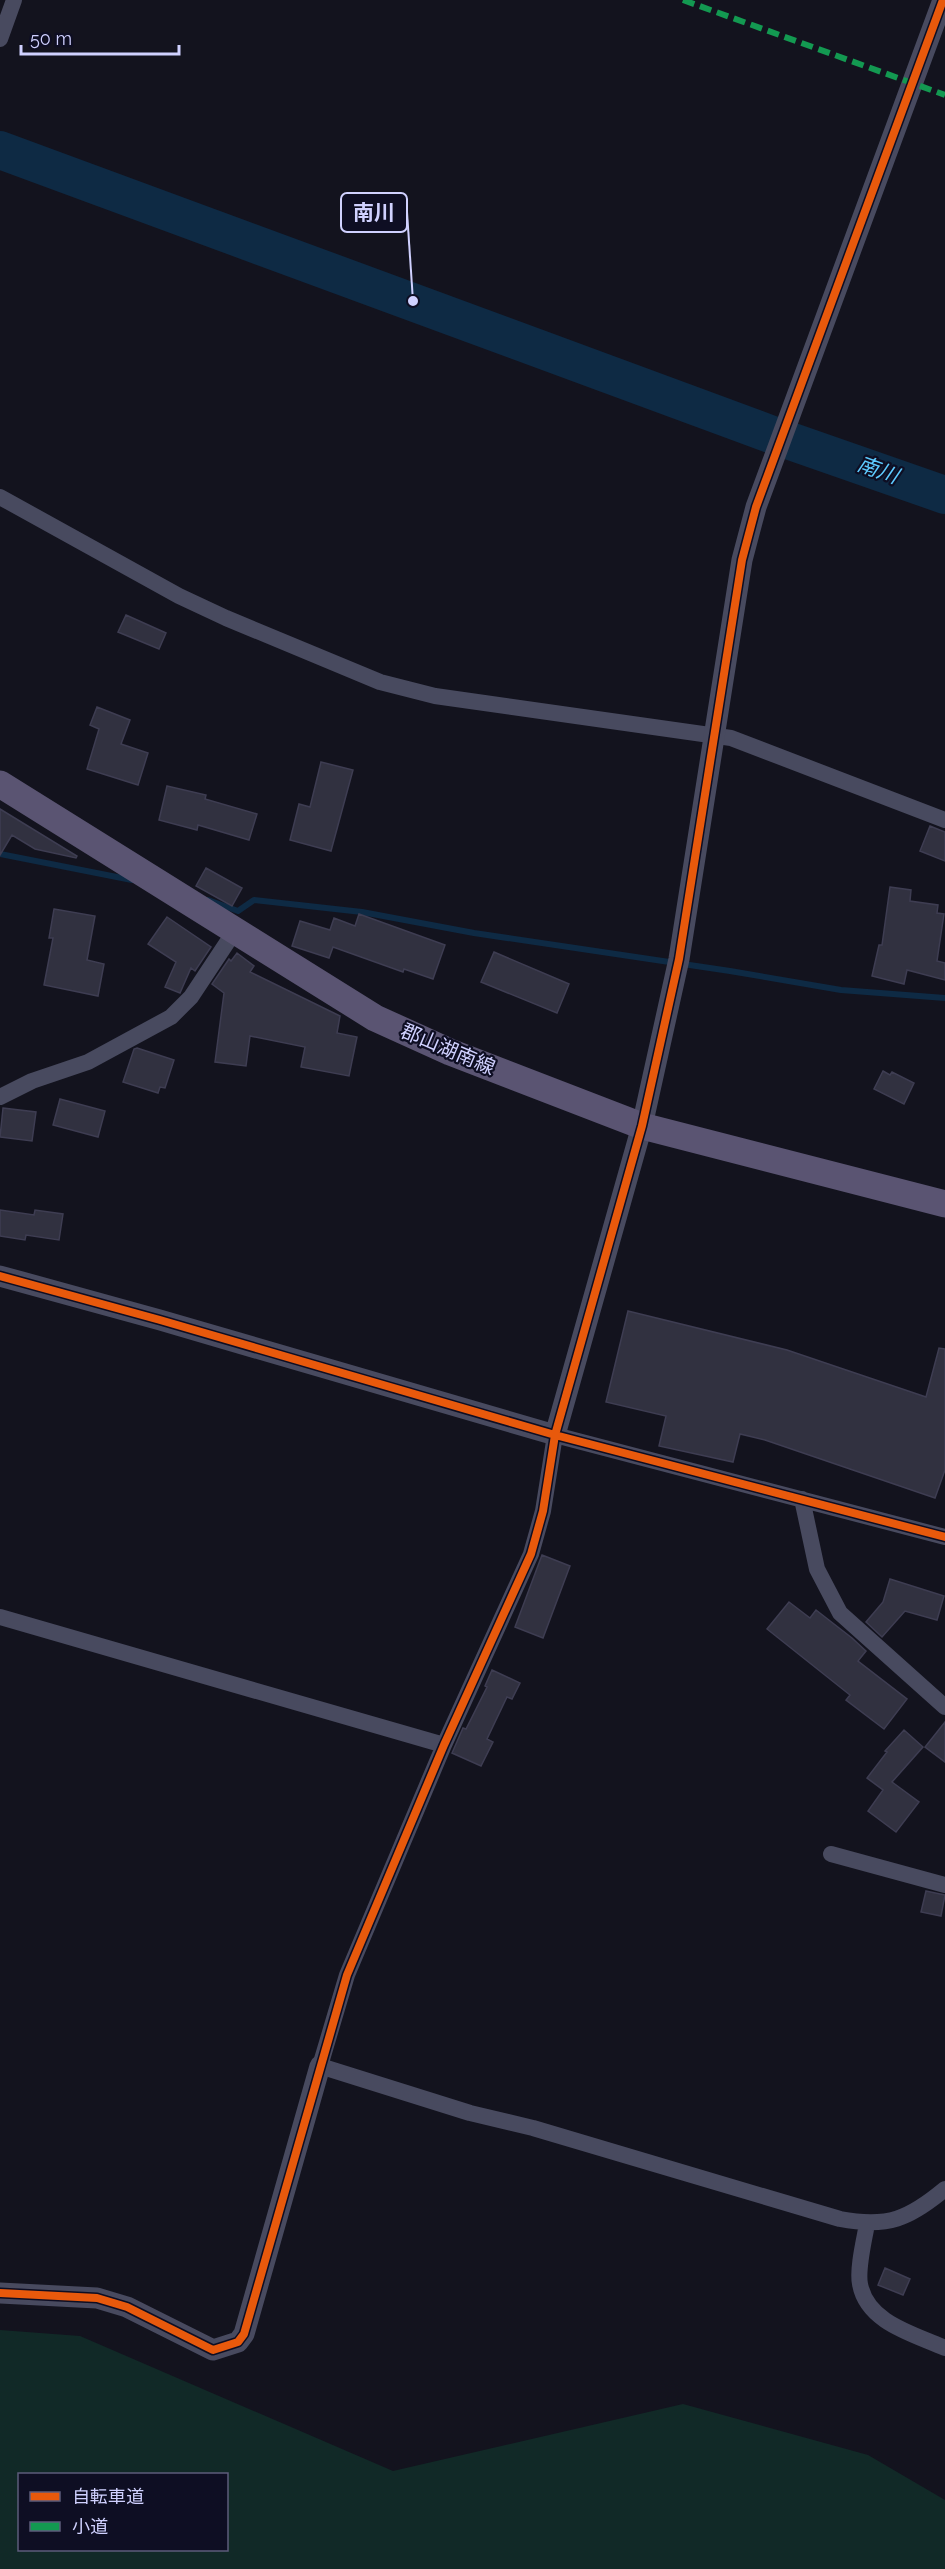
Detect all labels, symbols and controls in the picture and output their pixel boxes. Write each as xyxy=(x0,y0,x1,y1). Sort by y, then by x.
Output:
scale bar xyxy=(21,18,178,56)
text: 50 m xyxy=(30,28,72,49)
callout: 南川 xyxy=(341,193,407,232)
text: 南川 xyxy=(353,200,395,225)
water label: 南川 xyxy=(854,451,904,489)
street label: 郡山湖南線 xyxy=(397,1018,499,1080)
legend xyxy=(18,2473,228,2551)
text: 自転車道 xyxy=(72,2486,144,2507)
text: 小道 xyxy=(72,2516,108,2537)

